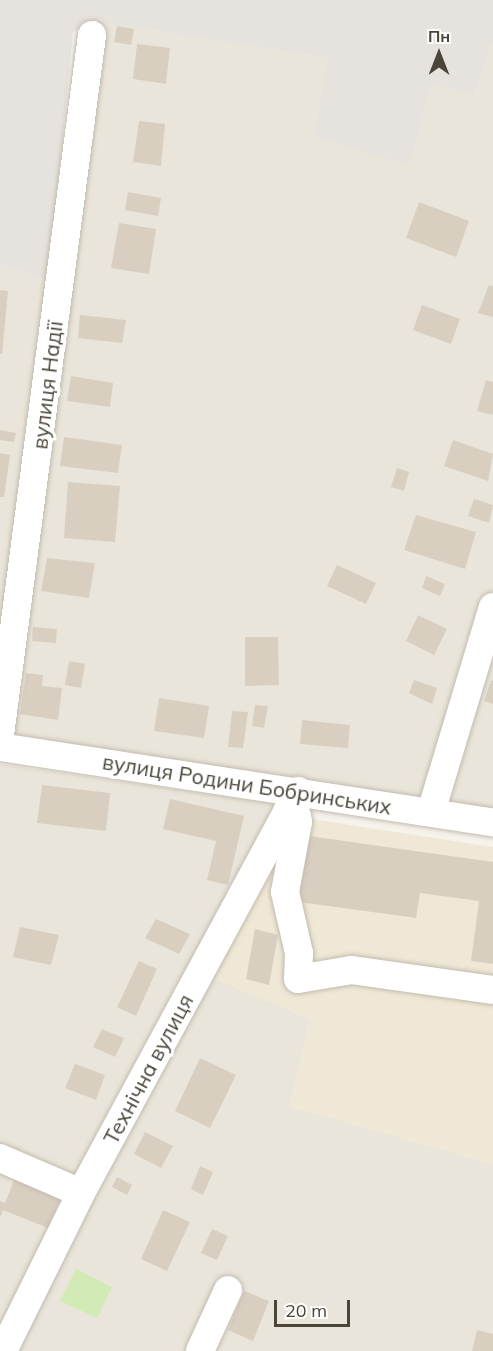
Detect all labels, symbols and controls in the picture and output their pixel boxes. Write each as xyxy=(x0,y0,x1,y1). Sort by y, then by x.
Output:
north arrow xyxy=(409,24,469,84)
text: Пн xyxy=(428,26,450,46)
street label: вулиця Надії xyxy=(27,319,67,451)
street label: вулиця Родини Бобринських xyxy=(101,749,393,819)
street label: Технічна вулиця xyxy=(98,990,198,1148)
scale bar xyxy=(277,1288,354,1326)
text: 20 m xyxy=(285,1299,327,1322)

